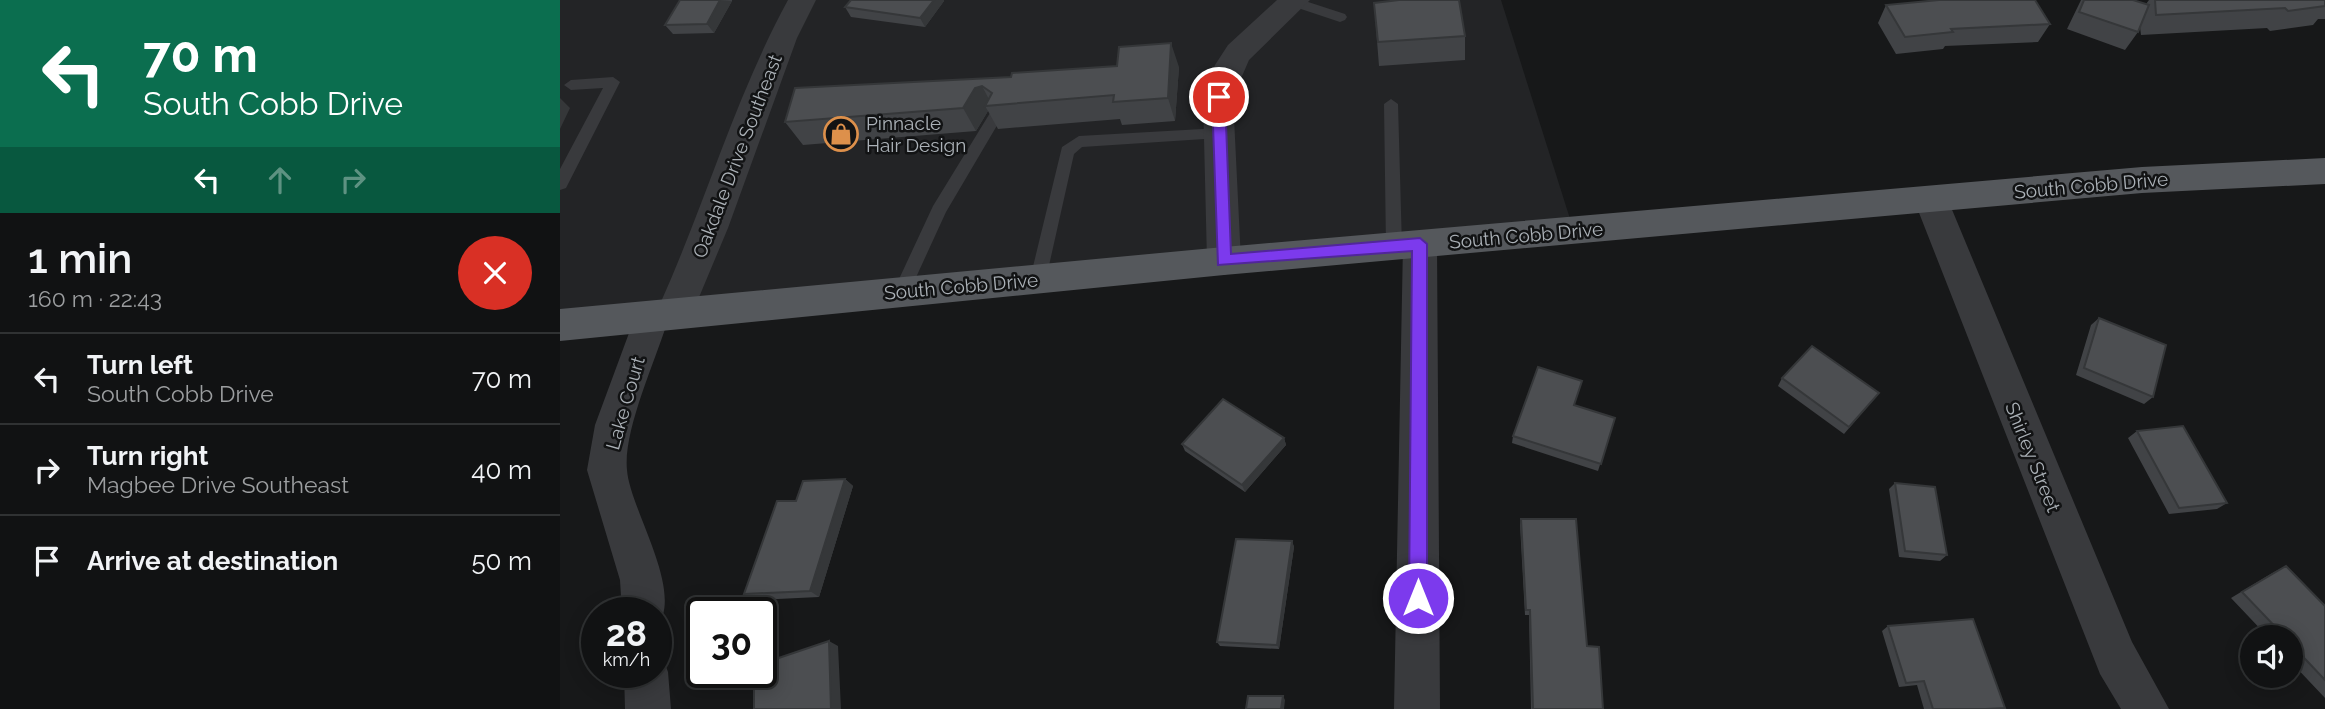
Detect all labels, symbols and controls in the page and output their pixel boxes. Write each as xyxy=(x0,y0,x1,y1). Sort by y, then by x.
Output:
text: 70 m xyxy=(143,26,258,83)
icon: left xyxy=(28,28,119,119)
street label: Oakdale Drive Southeast xyxy=(688,51,786,261)
pin xyxy=(1189,67,1249,127)
icon: arrive xyxy=(1200,78,1238,116)
text: South Cobb Drive xyxy=(143,85,403,122)
place label: Pinnacle Hair Design xyxy=(866,112,966,156)
shop icon: Pinnacle Hair Design xyxy=(822,115,860,153)
icon: left xyxy=(188,161,226,199)
icon: ahead xyxy=(261,161,299,199)
icon: right xyxy=(334,161,372,199)
street label: South Cobb Drive xyxy=(2013,167,2169,203)
street label: South Cobb Drive xyxy=(1448,217,1604,253)
text: 1 min xyxy=(28,234,132,283)
button: close xyxy=(458,236,532,310)
street label: South Cobb Drive xyxy=(883,268,1039,304)
text: 160 m · 22:43 xyxy=(28,285,162,312)
text: Turn left xyxy=(87,350,193,380)
street label: Lake Court xyxy=(601,353,649,452)
icon: left xyxy=(28,360,66,398)
text: 70 m xyxy=(472,364,532,394)
text: South Cobb Drive xyxy=(87,380,274,407)
street label: Shirley Street xyxy=(2001,399,2065,516)
text: Turn right xyxy=(87,441,208,471)
icon: right xyxy=(28,451,66,489)
text: 40 m xyxy=(471,455,532,485)
text: Magbee Drive Southeast xyxy=(87,471,349,498)
icon: arrive xyxy=(28,542,66,580)
text: Arrive at destination xyxy=(87,546,338,576)
text: 50 m xyxy=(471,546,532,576)
position arrow xyxy=(1381,561,1455,635)
speed limit sign: 30 xyxy=(686,597,777,688)
text: 28 xyxy=(606,613,647,654)
map controls xyxy=(2240,625,2303,688)
button: sound xyxy=(2240,625,2303,688)
text: km/h xyxy=(603,649,650,670)

